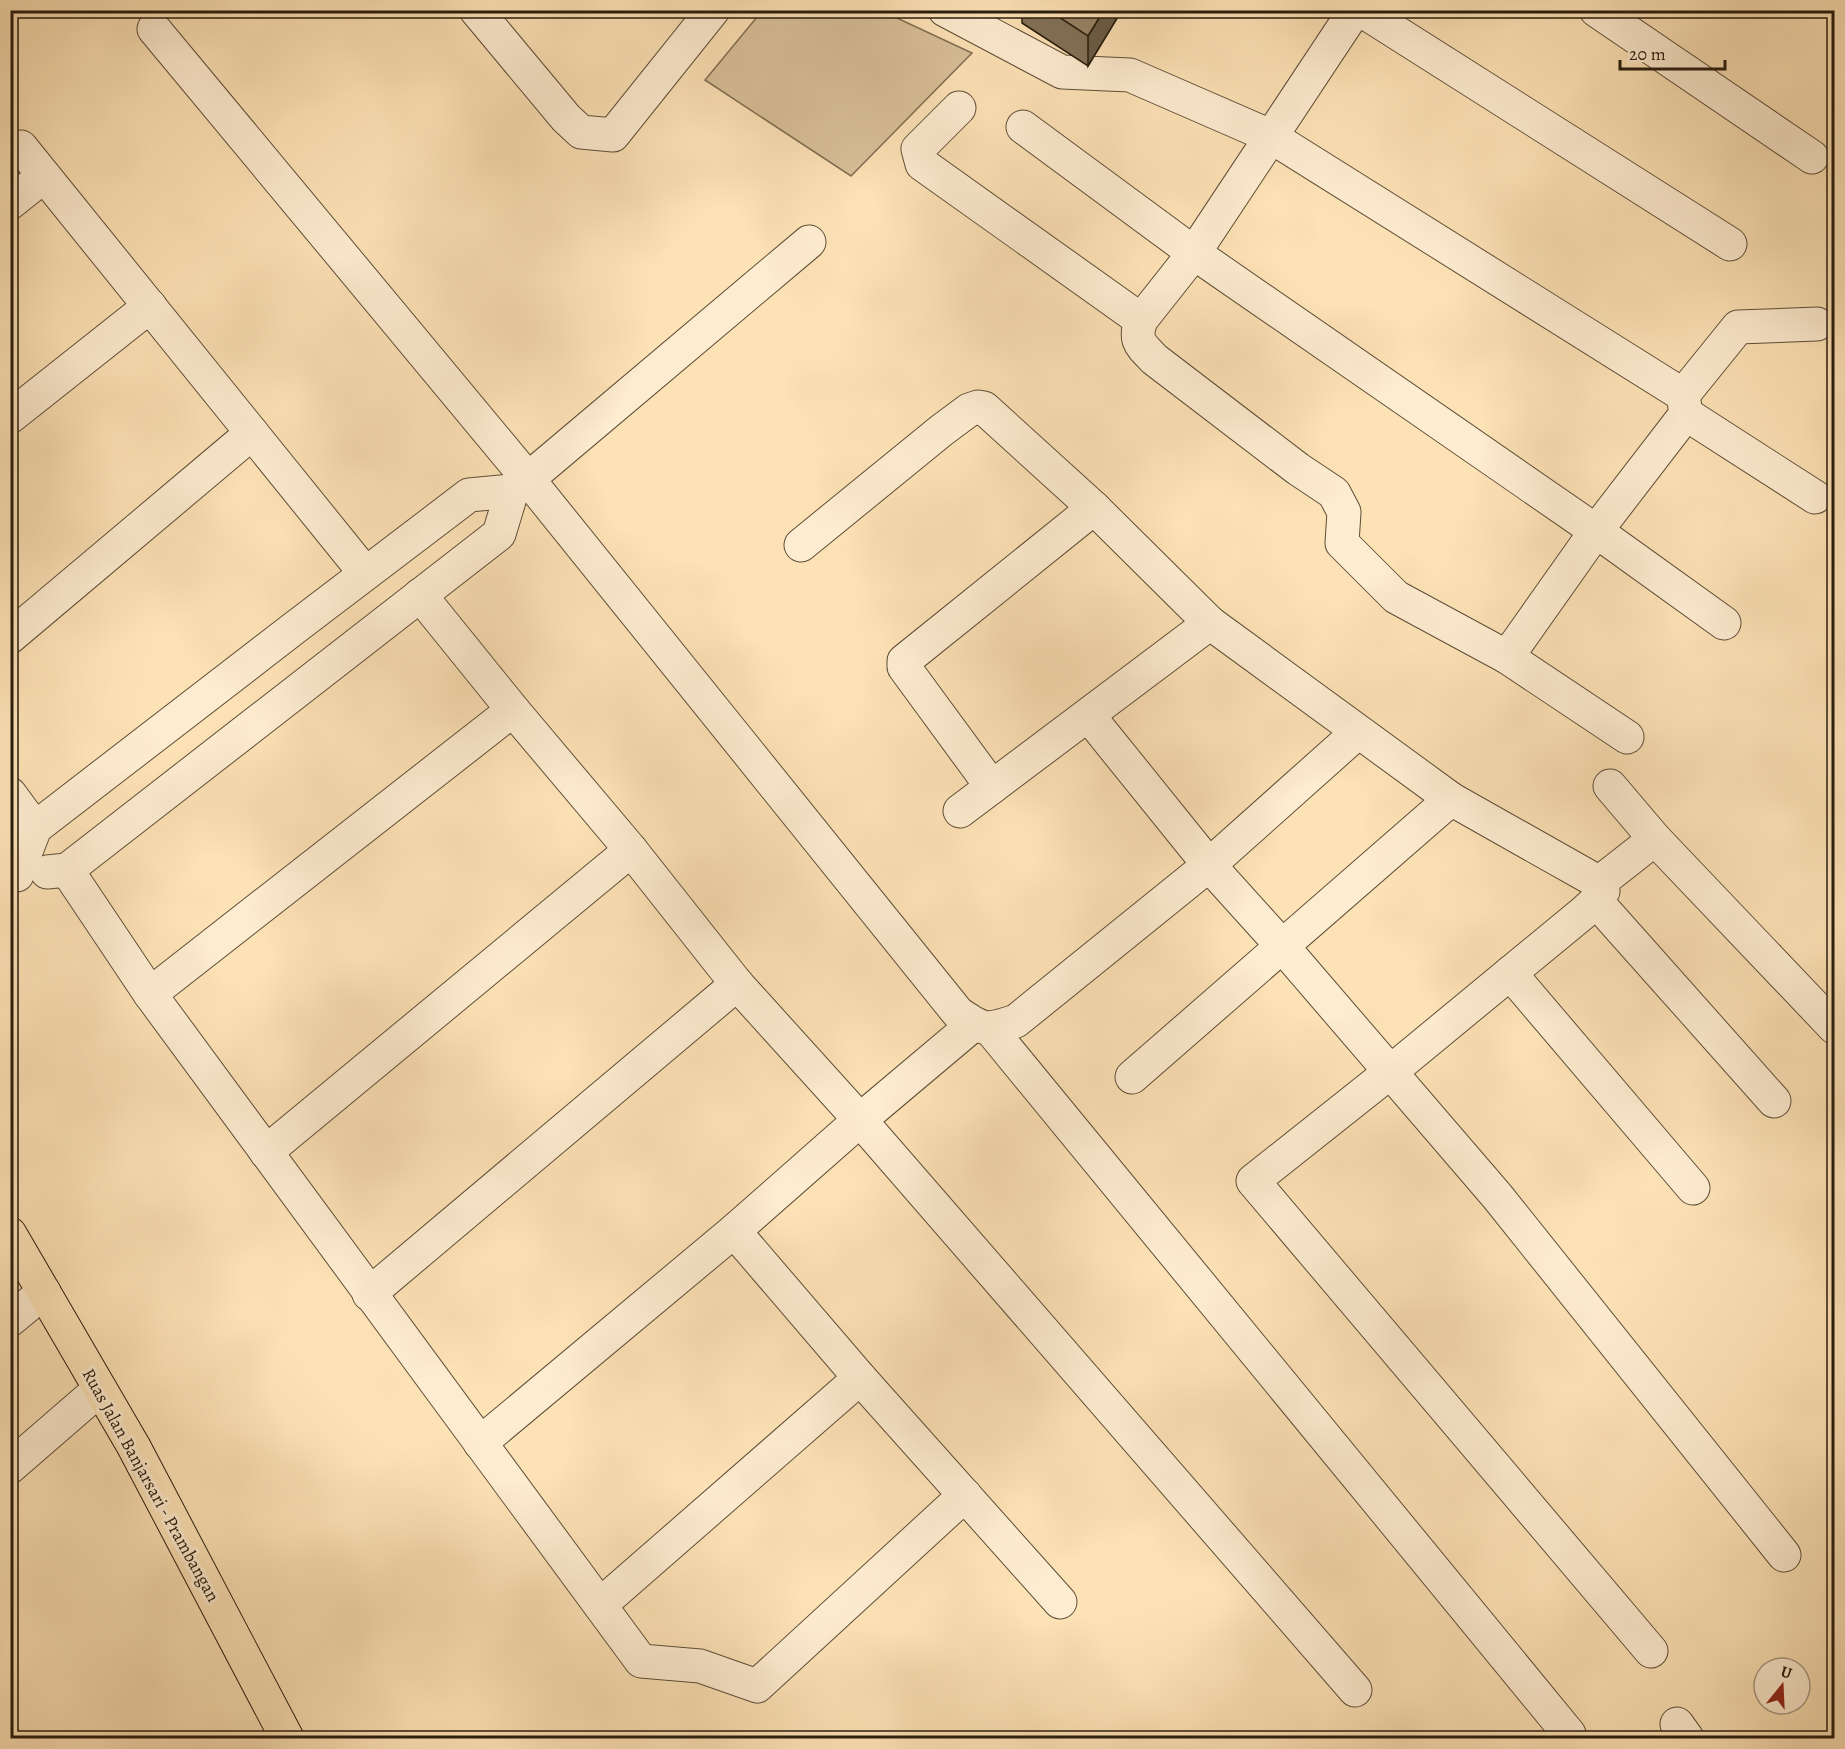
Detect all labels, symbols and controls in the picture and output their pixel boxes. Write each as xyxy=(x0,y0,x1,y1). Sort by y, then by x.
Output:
scale bar xyxy=(1620,33,1725,71)
text: 20 m xyxy=(1629,42,1666,66)
street label: Ruas Jalan Banjarsari - Prambangan xyxy=(77,1364,225,1606)
north arrow xyxy=(1752,1656,1812,1716)
text: U xyxy=(1778,1661,1795,1685)

